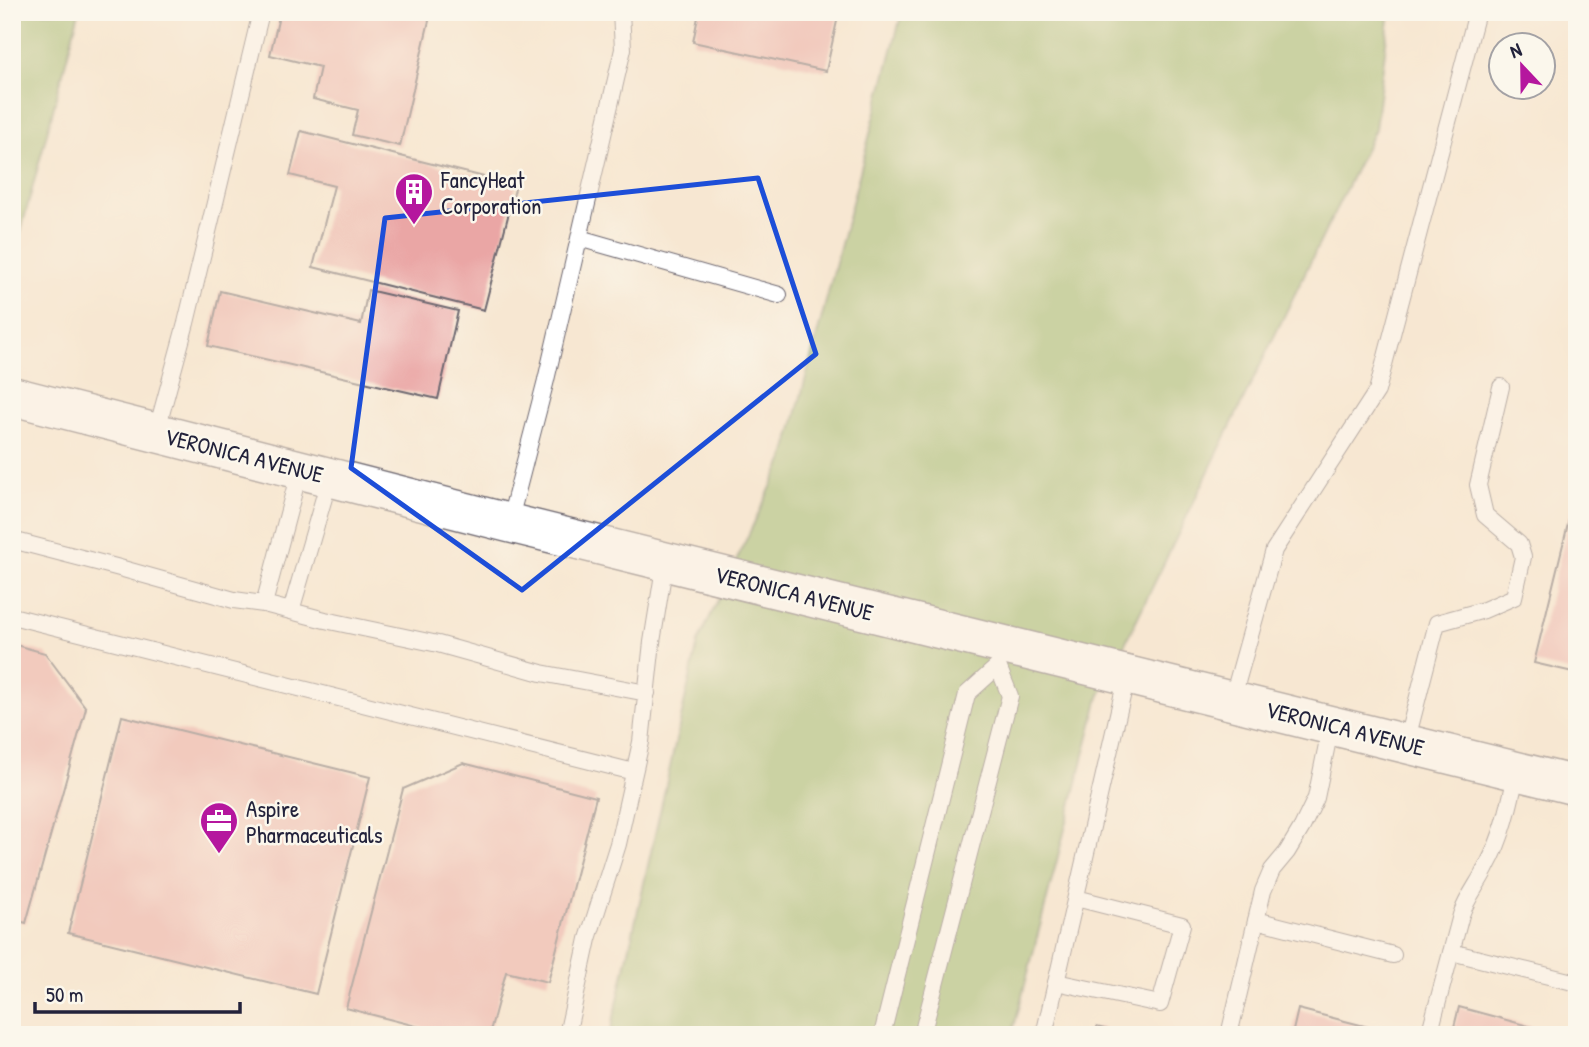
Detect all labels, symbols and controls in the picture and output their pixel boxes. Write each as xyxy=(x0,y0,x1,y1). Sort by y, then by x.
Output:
north arrow xyxy=(1488,32,1558,102)
text: N xyxy=(1506,36,1525,64)
place label: FancyHeat Corporation xyxy=(440,164,541,221)
building icon: FancyHeat Corporation xyxy=(393,171,435,226)
street label: VERONICA AVENUE xyxy=(161,420,327,490)
street label: VERONICA AVENUE xyxy=(711,558,877,628)
street label: VERONICA AVENUE xyxy=(1262,693,1428,763)
place label: Aspire Pharmaceuticals xyxy=(246,793,383,850)
office icon: Aspire Pharmaceuticals xyxy=(198,800,240,855)
scale bar xyxy=(35,970,240,1014)
text: 50 m xyxy=(46,980,83,1009)

